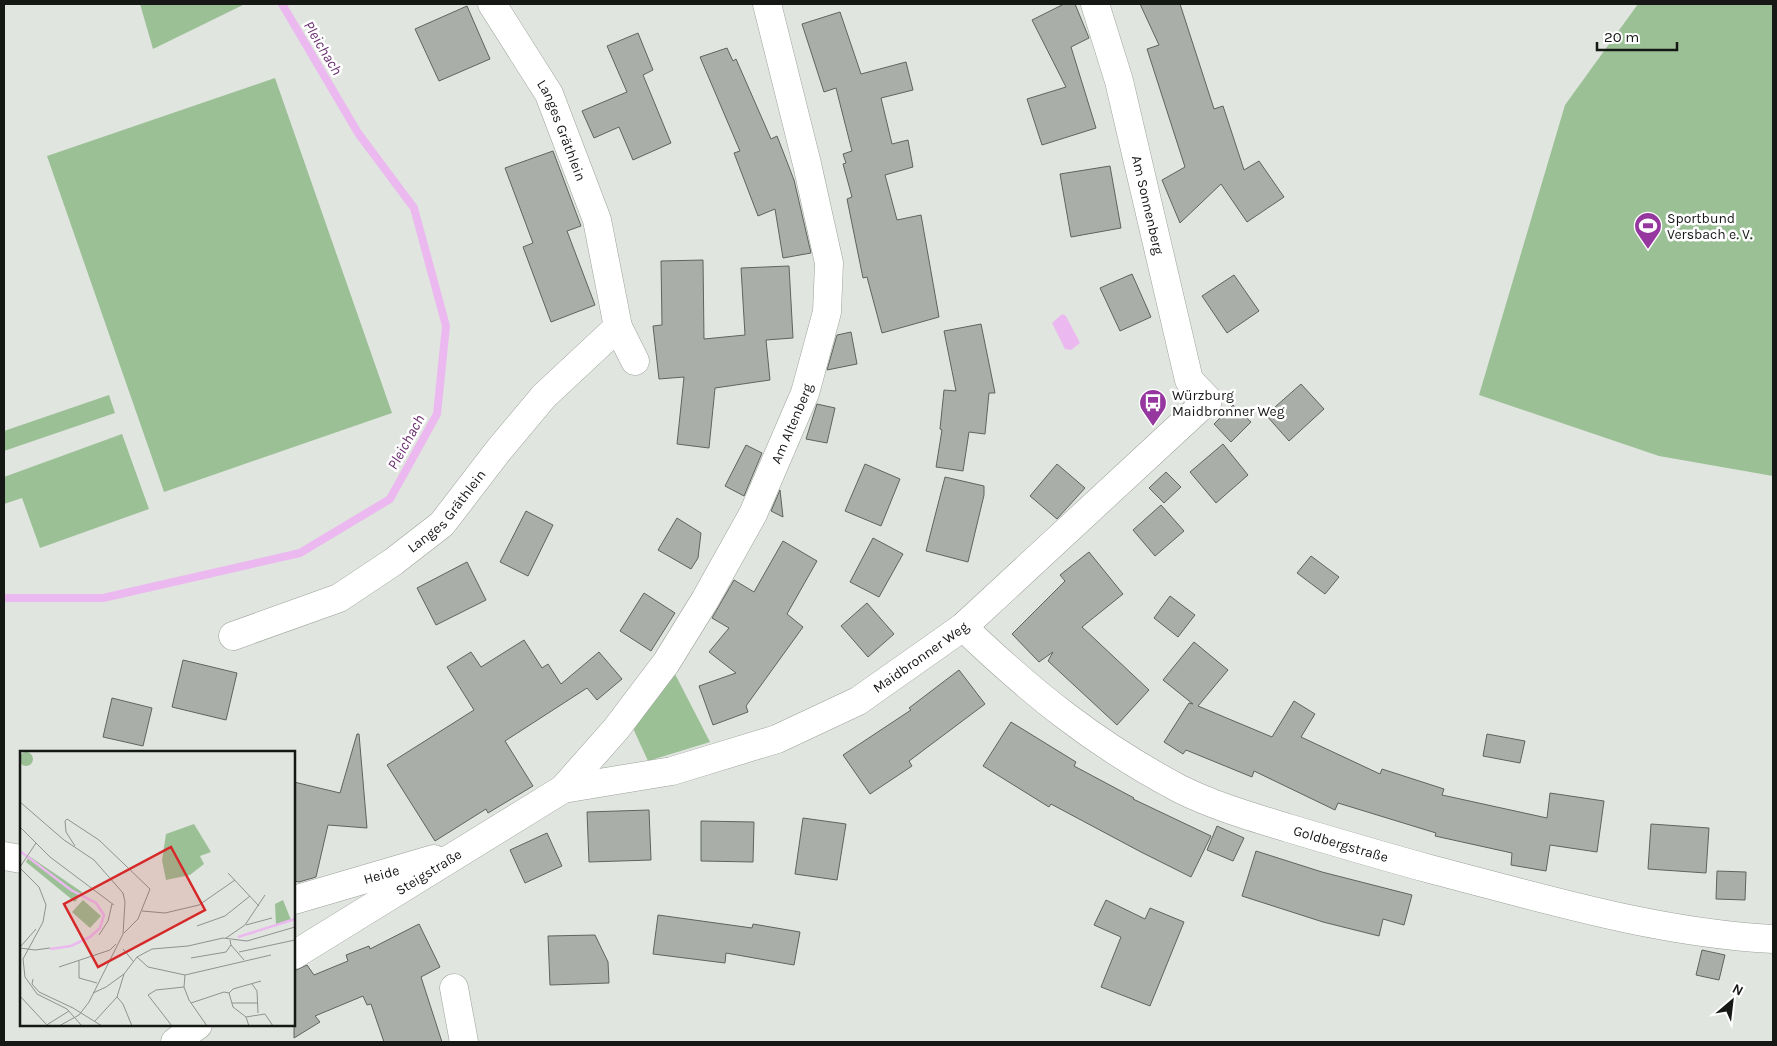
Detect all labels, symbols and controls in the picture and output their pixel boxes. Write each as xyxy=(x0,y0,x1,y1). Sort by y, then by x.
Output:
water label: Pleichach xyxy=(300,18,346,78)
scale bar xyxy=(1597,20,1677,52)
text: 20 m xyxy=(1604,28,1639,46)
street label: Langes Gräthlein xyxy=(533,77,589,184)
street label: Am Sonnenberg xyxy=(1128,154,1167,256)
place label: Sportbund Versbach e. V. xyxy=(1667,210,1753,243)
sports icon: Sportbund Versbach e. V. xyxy=(1633,211,1663,250)
street label: Am Altenberg xyxy=(768,382,816,466)
place label: Würzburg Maidbronner Weg xyxy=(1172,387,1285,420)
bus stop icon: Würzburg Maidbronner Weg xyxy=(1138,388,1168,427)
water label: Pleichach xyxy=(384,411,428,473)
street label: Langes Gräthlein xyxy=(404,466,490,556)
street label: Maidbronner Weg xyxy=(870,618,972,697)
inset map xyxy=(20,751,295,1026)
street label: Goldbergstraße xyxy=(1291,822,1390,866)
street label: Steigstraße xyxy=(393,846,465,899)
street label: Heide xyxy=(362,862,401,888)
north arrow xyxy=(1707,976,1757,1026)
text: N xyxy=(1729,980,1746,1000)

